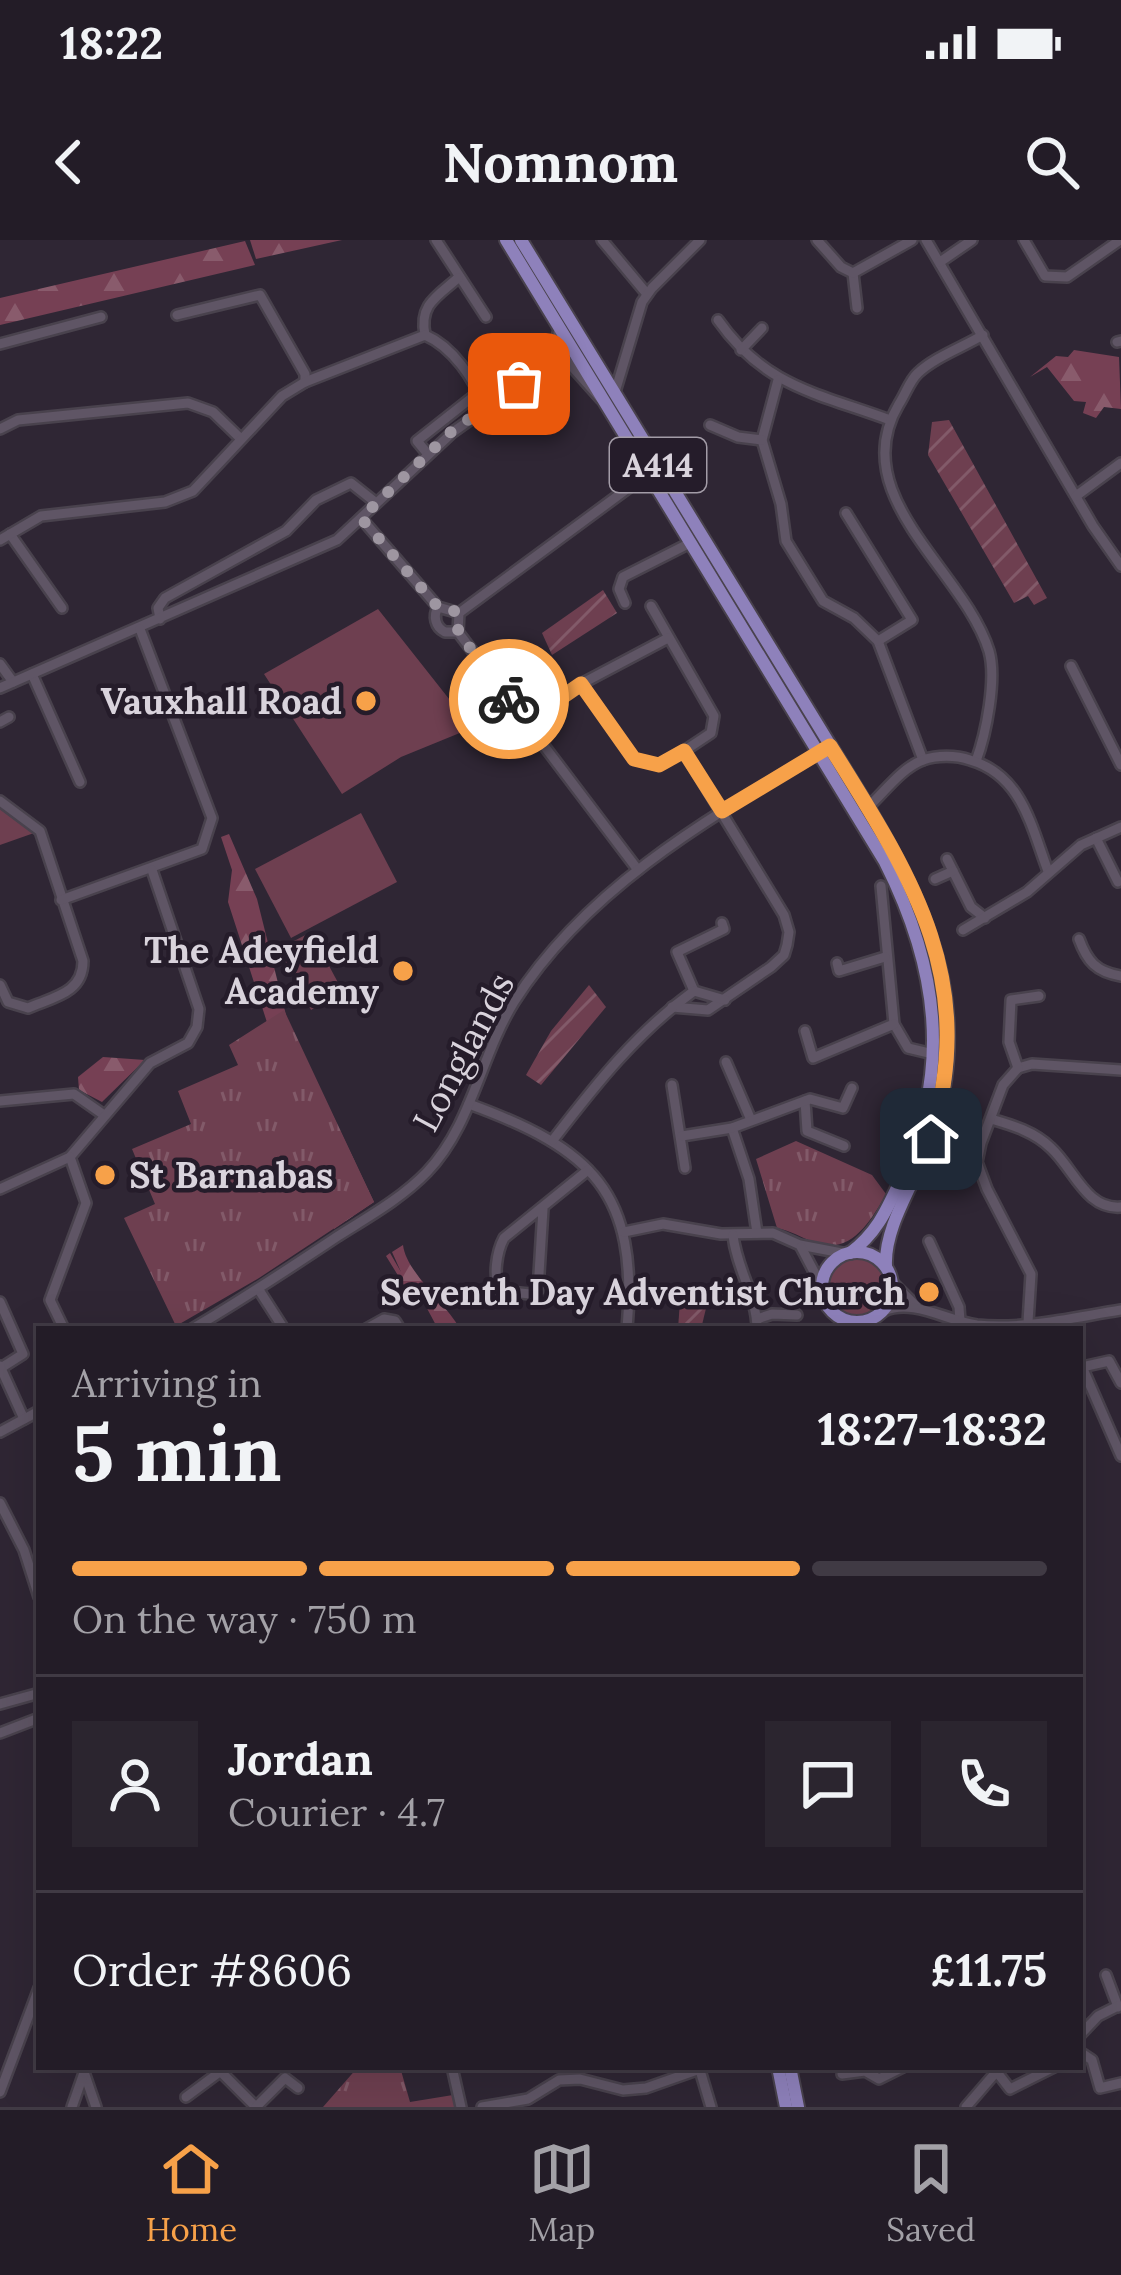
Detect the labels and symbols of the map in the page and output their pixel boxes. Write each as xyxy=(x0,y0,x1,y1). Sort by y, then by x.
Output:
pin xyxy=(468,333,570,435)
road number: A414 xyxy=(610,438,706,492)
courier xyxy=(449,639,569,759)
place label: Vauxhall Road xyxy=(101,678,342,724)
marker: Vauxhall Road xyxy=(353,688,379,714)
place label: The Adeyfield Academy xyxy=(144,927,379,1014)
marker: The Adeyfield Academy xyxy=(390,958,416,984)
street label: Longlands xyxy=(402,965,524,1139)
pin xyxy=(880,1088,982,1190)
place label: St Barnabas xyxy=(129,1152,333,1198)
marker: St Barnabas xyxy=(92,1162,118,1188)
place label: Seventh Day Adventist Church xyxy=(380,1269,905,1315)
marker: Seventh Day Adventist Church xyxy=(916,1279,942,1305)

